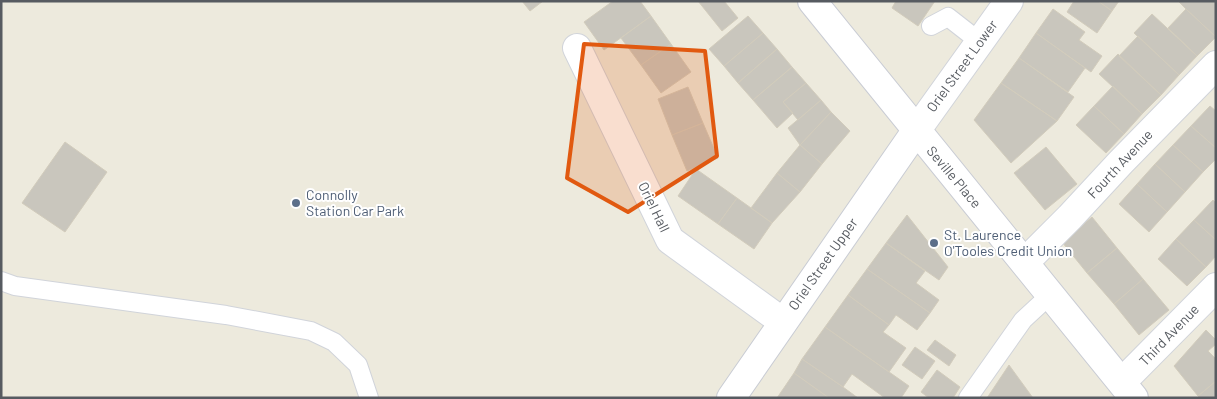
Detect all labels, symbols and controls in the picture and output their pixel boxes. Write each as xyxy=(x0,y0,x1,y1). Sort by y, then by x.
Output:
street label: Oriel Street Lower xyxy=(923,16,1001,115)
street label: Fourth Avenue xyxy=(1083,126,1156,202)
street label: Seville Place xyxy=(924,142,985,211)
street label: Oriel Hall xyxy=(635,179,674,235)
place label: Connolly Station Car Park xyxy=(306,186,404,219)
marker: Connolly Station Car Park xyxy=(290,197,302,209)
street label: Oriel Street Upper xyxy=(784,214,861,313)
place label: St. Laurence O'Tooles Credit Union xyxy=(944,226,1072,259)
marker: St. Laurence O'Tooles Credit Union xyxy=(928,237,940,249)
street label: Third Avenue xyxy=(1135,300,1202,369)

